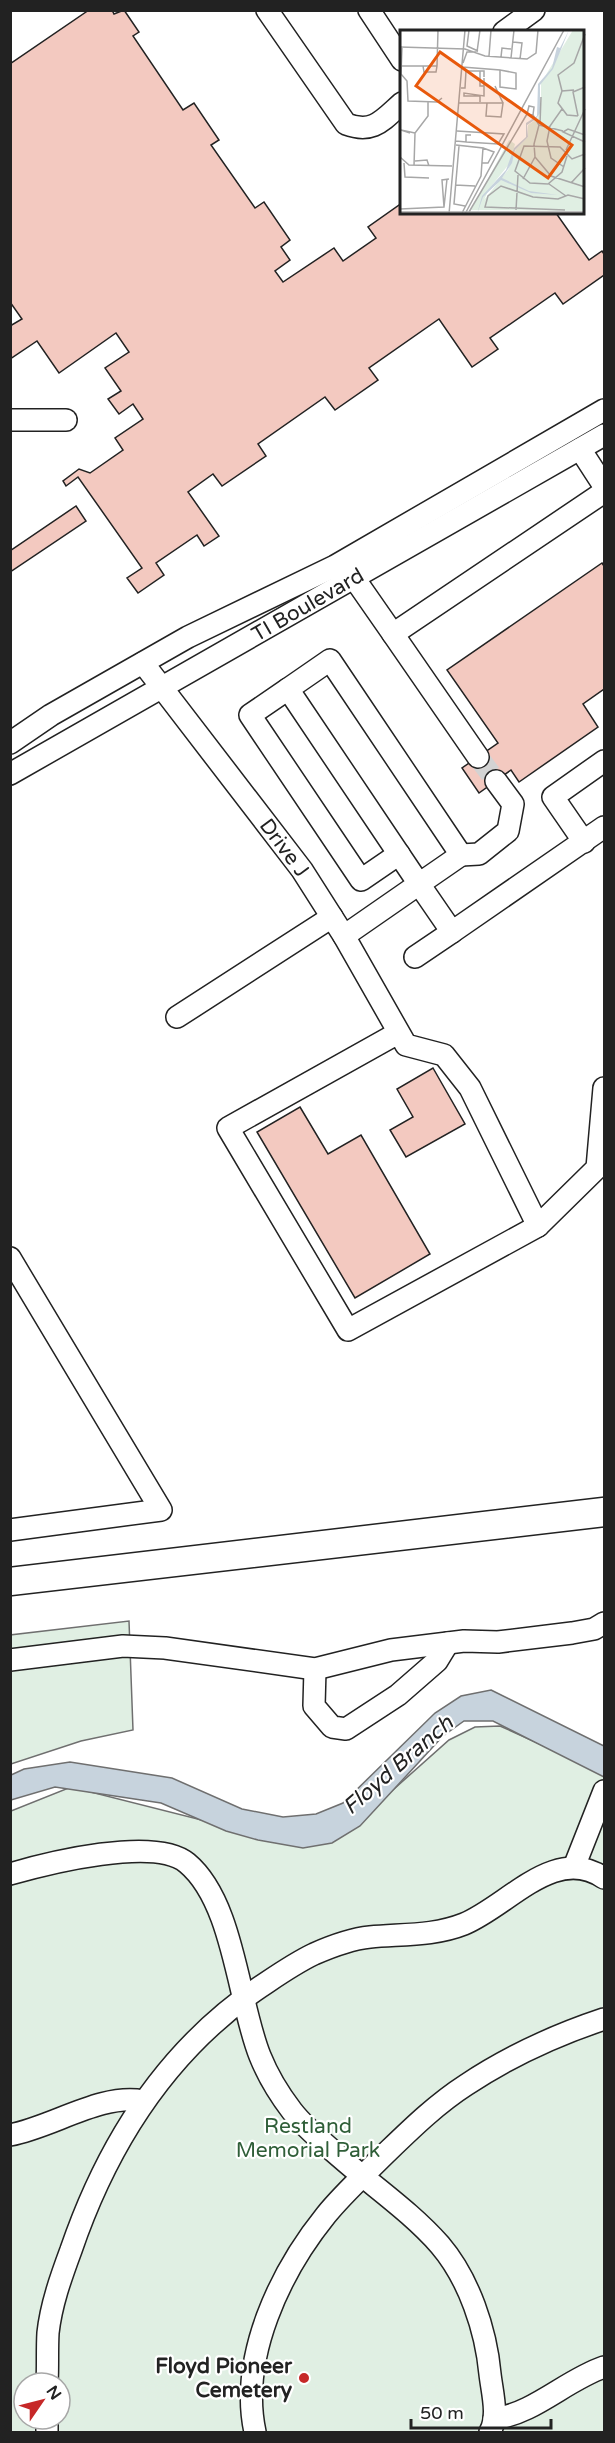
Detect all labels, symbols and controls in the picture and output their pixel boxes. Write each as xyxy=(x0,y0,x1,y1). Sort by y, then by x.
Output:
inset map xyxy=(400,30,585,214)
street label: TI Boulevard xyxy=(248,563,368,647)
street label: Drive J xyxy=(254,814,314,882)
water label: Floyd Branch xyxy=(338,1710,459,1820)
park label: Restland Memorial Park xyxy=(236,2114,380,2163)
place label: Floyd Pioneer Cemetery xyxy=(155,2354,293,2403)
north arrow xyxy=(12,2371,72,2431)
marker: Floyd Pioneer Cemetery xyxy=(297,2371,311,2385)
text: N xyxy=(42,2382,65,2404)
scale bar xyxy=(411,2392,550,2430)
text: 50 m xyxy=(420,2402,464,2424)

